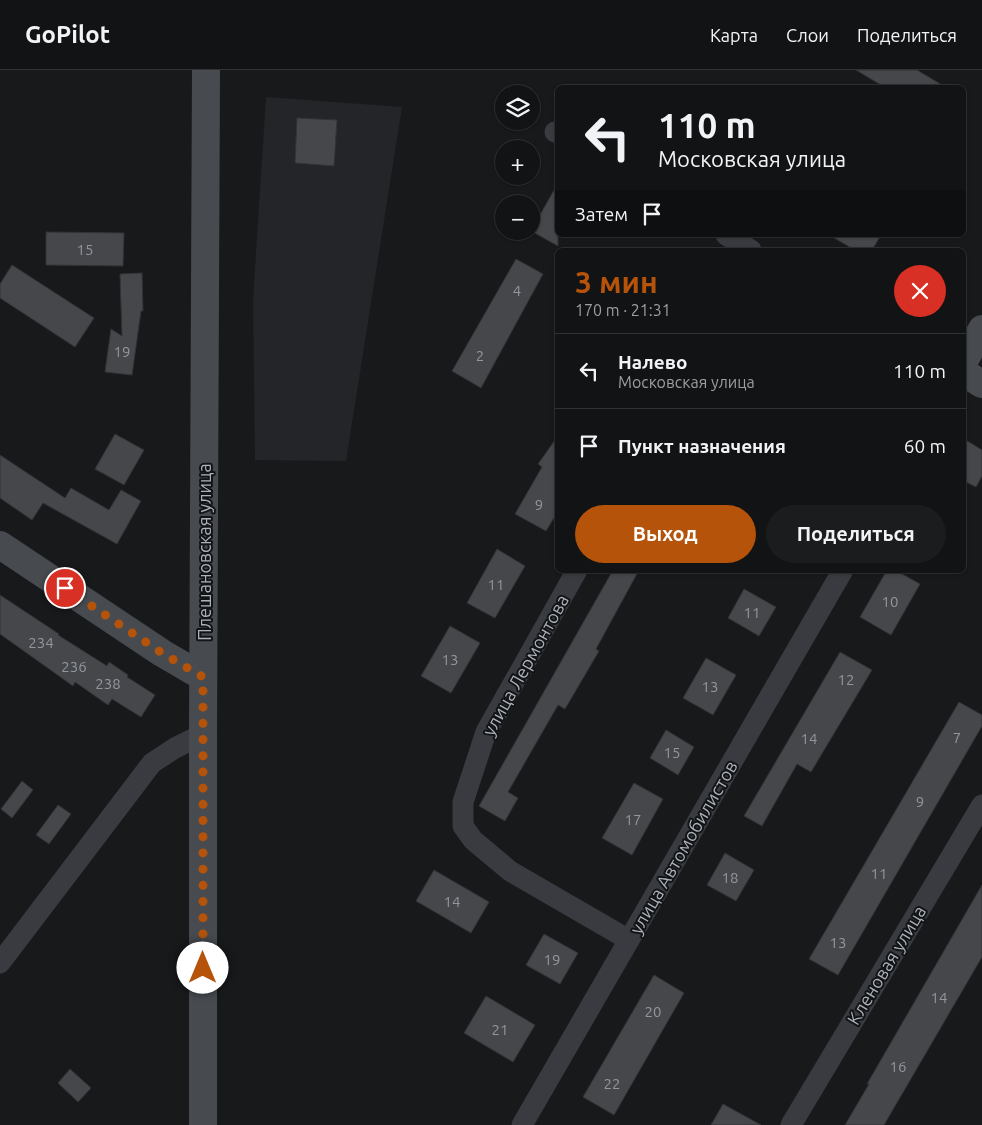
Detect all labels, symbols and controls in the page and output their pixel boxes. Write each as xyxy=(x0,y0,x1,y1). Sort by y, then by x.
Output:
text: GoPilot xyxy=(25,21,110,48)
text: Карта xyxy=(710,25,758,45)
text: Слои xyxy=(786,25,829,45)
text: Поделиться xyxy=(857,25,957,45)
map controls xyxy=(495,85,540,240)
button: layers xyxy=(495,85,540,130)
icon: left xyxy=(575,105,640,170)
text: 110 m xyxy=(658,105,756,145)
button: + xyxy=(495,140,540,185)
text: Московская улица xyxy=(658,146,846,171)
button: − xyxy=(495,195,540,240)
icon: arrive xyxy=(638,200,666,228)
text: Затем xyxy=(575,203,628,225)
house number: 15 xyxy=(77,241,93,258)
text: 3 мин xyxy=(575,265,658,299)
button: close xyxy=(894,265,946,317)
house number: 4 xyxy=(513,282,521,299)
text: 170 m · 21:31 xyxy=(575,301,671,319)
house number: 19 xyxy=(114,343,130,360)
house number: 2 xyxy=(476,347,484,364)
text: Налево xyxy=(618,351,687,373)
icon: left xyxy=(575,357,603,385)
text: 110 m xyxy=(893,360,946,382)
text: Московская улица xyxy=(618,373,755,391)
icon: arrive xyxy=(575,432,603,460)
text: Пункт назначения xyxy=(618,435,786,457)
text: 60 m xyxy=(904,435,946,457)
street label: Плешановская улица xyxy=(194,463,214,641)
house number: 9 xyxy=(535,496,543,513)
button: Выход xyxy=(575,505,756,563)
button: Поделиться xyxy=(766,505,946,563)
pin xyxy=(44,567,86,609)
icon: arrive xyxy=(51,574,79,602)
house number: 11 xyxy=(488,576,504,593)
street label: улица Лермонтова xyxy=(478,591,572,739)
house number: 10 xyxy=(882,593,898,610)
house number: 11 xyxy=(744,604,760,621)
house number: 234 xyxy=(28,634,54,651)
house number: 13 xyxy=(442,651,458,668)
house number: 236 xyxy=(61,658,87,675)
house number: 12 xyxy=(838,671,854,688)
house number: 238 xyxy=(95,675,121,692)
house number: 13 xyxy=(702,678,718,695)
house number: 7 xyxy=(953,729,961,746)
house number: 14 xyxy=(801,730,817,747)
house number: 15 xyxy=(664,744,680,761)
street label: улица Автомобилистов xyxy=(625,757,741,937)
house number: 9 xyxy=(916,793,924,810)
house number: 17 xyxy=(625,811,641,828)
house number: 11 xyxy=(871,865,887,882)
house number: 18 xyxy=(722,869,738,886)
house number: 14 xyxy=(444,893,460,910)
street label: Кленовая улица xyxy=(843,902,929,1028)
house number: 13 xyxy=(830,934,846,951)
position arrow xyxy=(176,941,228,993)
house number: 19 xyxy=(544,951,560,968)
house number: 14 xyxy=(931,989,947,1006)
house number: 20 xyxy=(645,1003,661,1020)
house number: 21 xyxy=(492,1021,508,1038)
house number: 16 xyxy=(890,1058,906,1075)
house number: 22 xyxy=(604,1075,620,1092)

